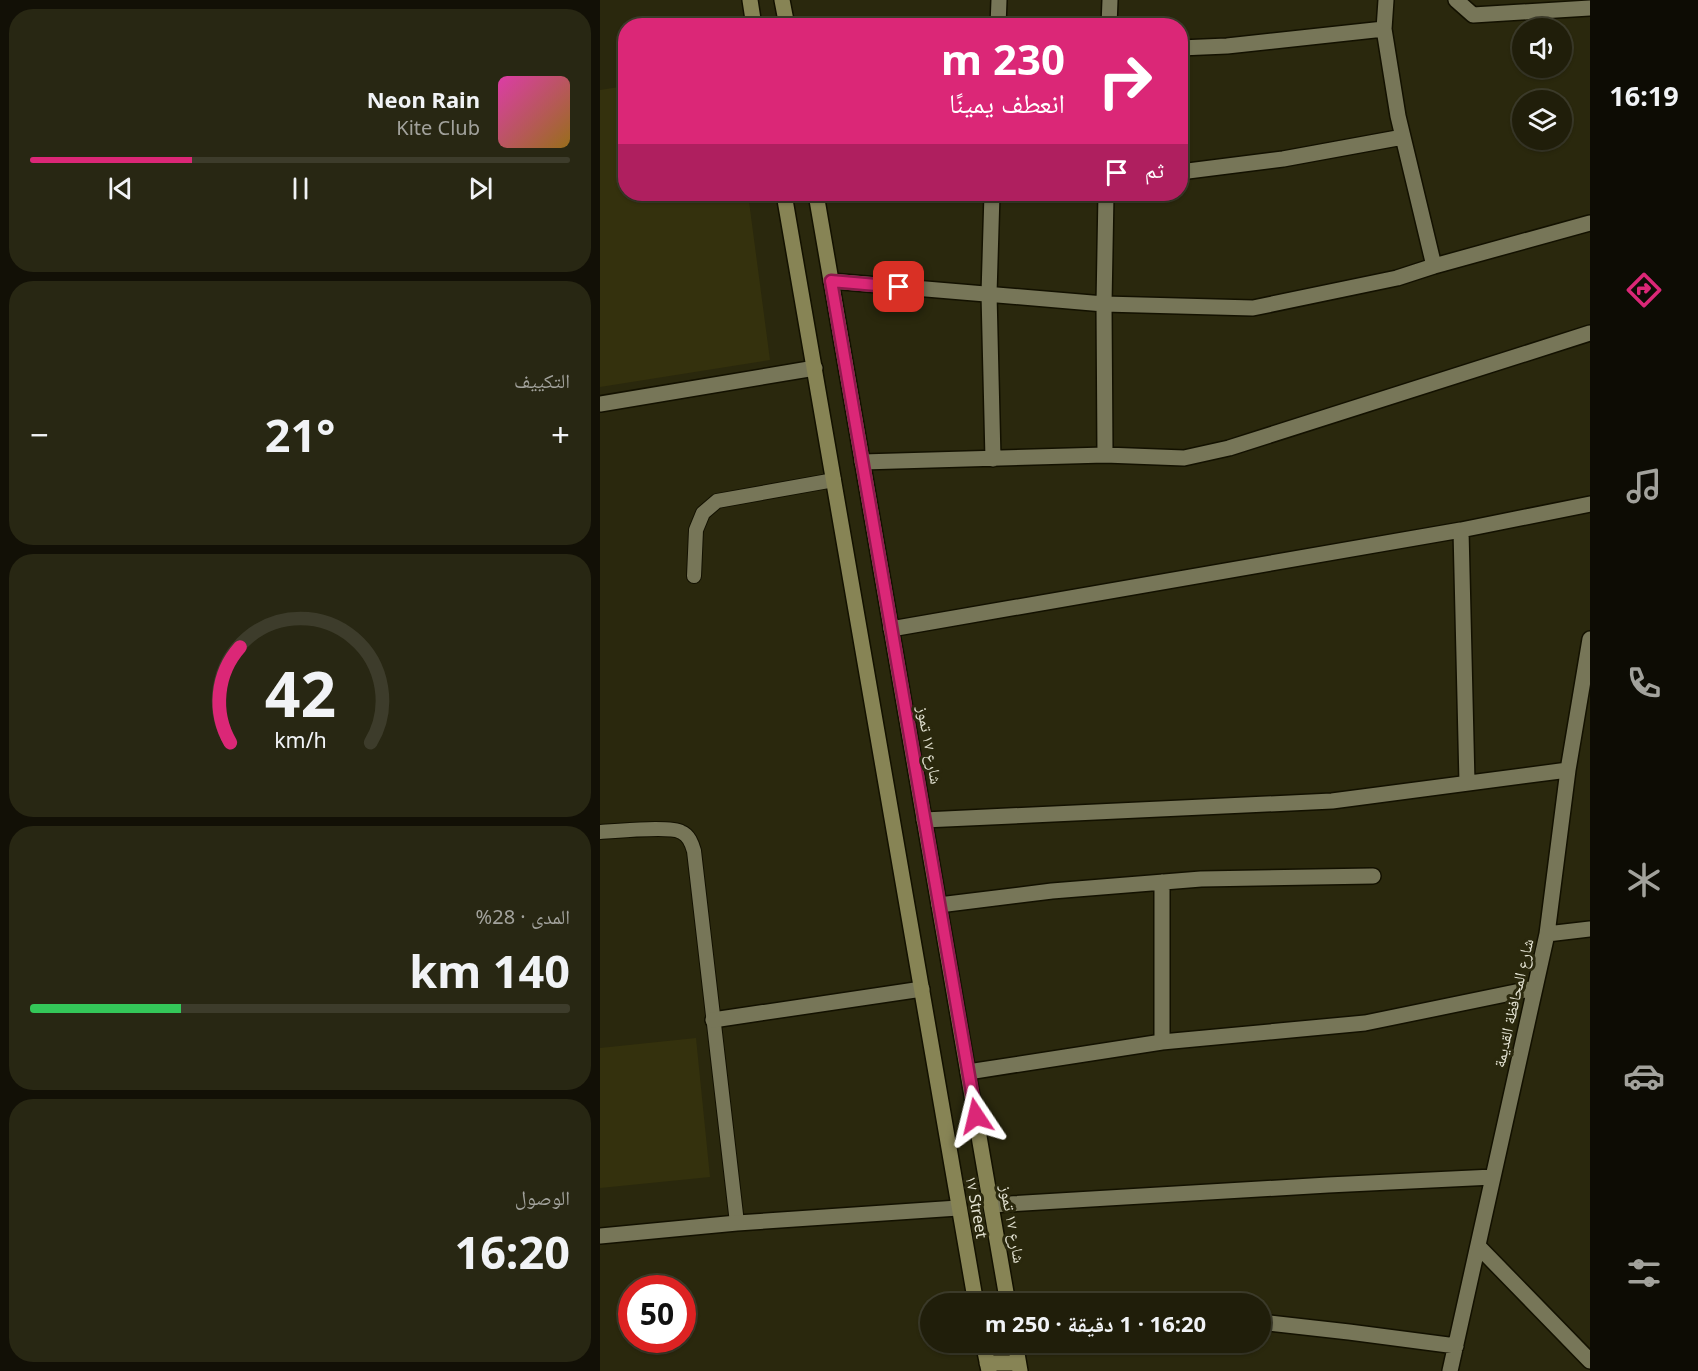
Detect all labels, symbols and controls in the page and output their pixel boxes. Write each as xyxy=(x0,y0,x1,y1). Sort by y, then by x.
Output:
map controls xyxy=(1512,18,1572,150)
button: sound xyxy=(1512,18,1572,78)
text: 230 m xyxy=(941,30,1065,87)
icon: right xyxy=(1086,42,1164,120)
text: 16:19 xyxy=(1609,77,1679,114)
text: Neon Rain xyxy=(367,84,480,114)
text: انعطف يمينًا xyxy=(949,84,1065,121)
button: layers xyxy=(1512,90,1572,150)
text: Kite Club xyxy=(396,114,480,141)
text: ثم xyxy=(1145,154,1164,184)
icon: arrive xyxy=(1100,156,1133,189)
icon: previous xyxy=(104,172,137,205)
icon: pause xyxy=(284,172,317,205)
icon: next xyxy=(464,172,497,205)
pin xyxy=(873,261,924,312)
icon: directions xyxy=(1623,269,1665,311)
icon: arrive xyxy=(882,270,915,303)
text: التكييف xyxy=(514,367,570,394)
text: 21° xyxy=(265,404,335,465)
text: − xyxy=(30,412,49,457)
text: + xyxy=(551,412,570,457)
icon: music xyxy=(1623,465,1665,507)
text: 42 xyxy=(264,650,336,735)
icon: phone xyxy=(1623,662,1665,704)
street label: شارع ١٧ تموز xyxy=(912,703,948,786)
text: km/h xyxy=(274,725,326,754)
icon: climate xyxy=(1623,859,1665,901)
text: المدى · 28% xyxy=(476,903,570,930)
street label: شارع المحافظة القديمة xyxy=(1487,936,1539,1070)
text: 140 km xyxy=(409,940,570,1001)
icon: car xyxy=(1623,1055,1665,1097)
position arrow xyxy=(944,1084,1008,1148)
street label: ١٧ Street xyxy=(961,1174,993,1240)
street label: شارع ١٧ تموز xyxy=(995,1182,1031,1265)
text: الوصول xyxy=(515,1184,570,1211)
text: 16:20 xyxy=(454,1221,570,1282)
icon: filters xyxy=(1623,1252,1665,1294)
speed limit sign: 50 xyxy=(618,1275,696,1353)
text: 16:20 · 1 دقيقة · 250 m xyxy=(985,1308,1206,1338)

